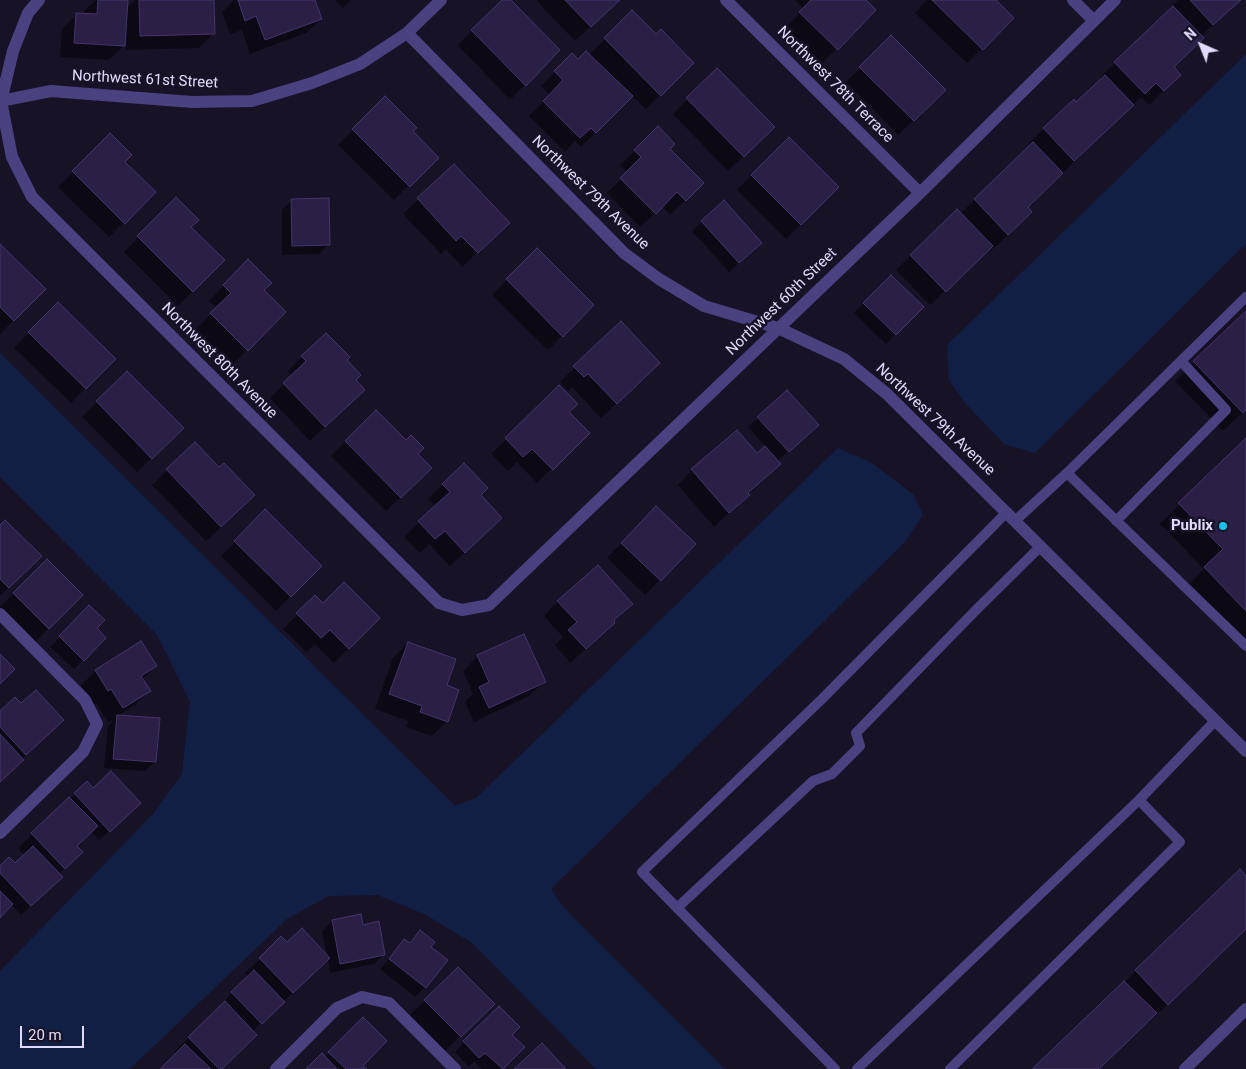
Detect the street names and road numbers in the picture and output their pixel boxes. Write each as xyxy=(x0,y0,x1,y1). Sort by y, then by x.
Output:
street label: Northwest 78th Terrace xyxy=(773,23,897,147)
street label: Northwest 61st Street xyxy=(71,67,219,93)
street label: Northwest 79th Avenue xyxy=(528,132,652,254)
street label: Northwest 60th Street xyxy=(723,245,841,359)
street label: Northwest 80th Avenue xyxy=(157,299,281,423)
street label: Northwest 79th Avenue xyxy=(872,360,998,480)

